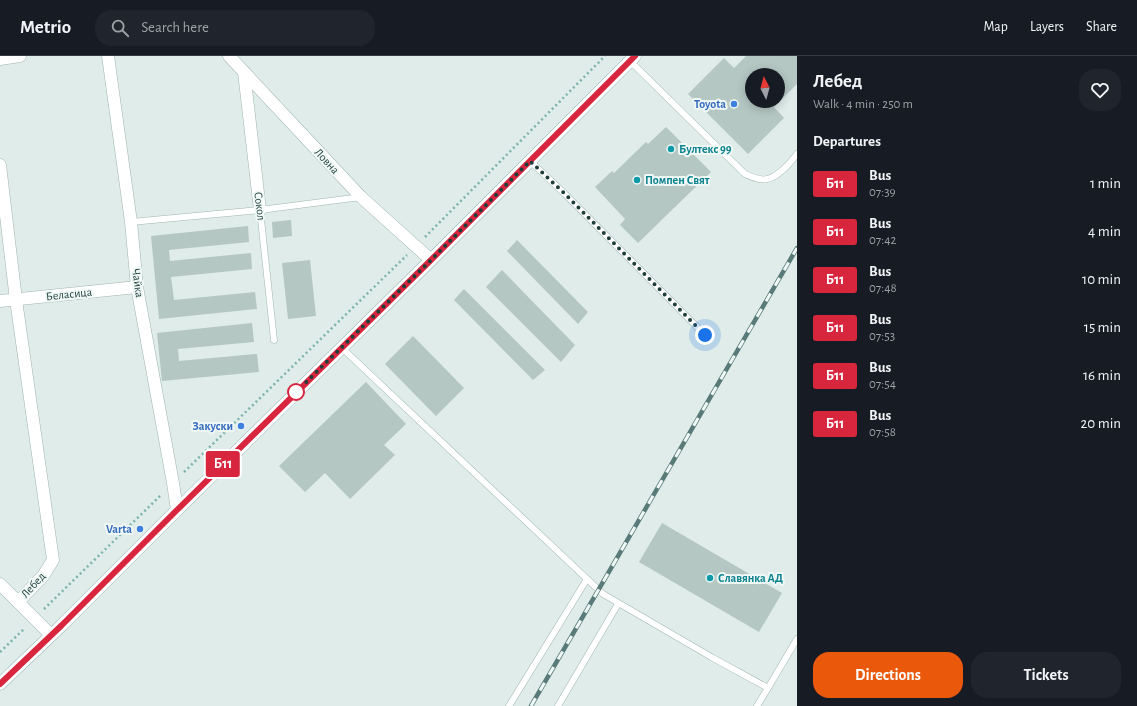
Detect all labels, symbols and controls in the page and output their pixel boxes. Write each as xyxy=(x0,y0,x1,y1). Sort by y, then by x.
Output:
search box xyxy=(95,10,375,46)
icon: search xyxy=(109,17,131,39)
text: Metrio xyxy=(20,18,71,37)
text: Search here xyxy=(141,20,209,35)
text: Map xyxy=(983,20,1008,34)
text: Layers xyxy=(1030,20,1064,34)
text: Share xyxy=(1086,20,1117,34)
north arrow xyxy=(745,68,785,108)
map controls xyxy=(745,68,785,108)
button: heart xyxy=(1079,69,1121,111)
text: Лебед xyxy=(813,72,862,91)
place label: Toyota xyxy=(694,98,726,111)
text: Walk · 4 min · 250 m xyxy=(813,98,913,111)
marker: Toyota xyxy=(729,99,739,109)
text: Departures xyxy=(813,134,881,149)
place label: Бултекс 99 xyxy=(679,143,732,156)
marker: Бултекс 99 xyxy=(666,144,676,154)
street label: Ловна xyxy=(312,146,342,176)
text: Bus xyxy=(869,168,891,183)
place label: Помпен Свят xyxy=(645,174,710,186)
marker: Помпен Свят xyxy=(632,175,642,185)
text: 1 min xyxy=(1090,176,1121,191)
text: Б11 xyxy=(826,177,844,191)
text: 07:39 xyxy=(869,186,896,199)
street label: Сокол xyxy=(252,191,268,221)
text: Bus xyxy=(869,216,891,231)
text: 4 min xyxy=(1088,224,1121,239)
text: Б11 xyxy=(826,225,844,239)
text: 07:42 xyxy=(869,234,896,247)
text: Bus xyxy=(869,264,891,279)
street label: Чайка xyxy=(130,268,146,299)
text: 10 min xyxy=(1082,272,1121,287)
text: Б11 xyxy=(826,273,844,287)
text: 07:48 xyxy=(869,282,897,295)
street label: Беласица xyxy=(45,286,93,302)
text: Bus xyxy=(869,312,891,327)
text: 15 min xyxy=(1084,320,1121,335)
text: Б11 xyxy=(826,321,844,335)
your location xyxy=(695,325,715,345)
text: 07:53 xyxy=(869,330,895,343)
text: Bus xyxy=(869,360,891,375)
text: 16 min xyxy=(1083,368,1121,383)
text: Б11 xyxy=(826,369,844,383)
text: 07:54 xyxy=(869,378,896,391)
unlabelled marker xyxy=(287,383,305,401)
text: Bus xyxy=(869,408,891,423)
text: 20 min xyxy=(1080,416,1121,431)
text: Б11 xyxy=(826,417,844,431)
place label: Закуски xyxy=(192,420,233,433)
marker: Закуски xyxy=(236,421,246,431)
text: 07:58 xyxy=(869,426,896,439)
line badge: Б11 xyxy=(200,451,246,477)
text: Б11 xyxy=(214,457,232,471)
place label: Varta xyxy=(106,523,132,535)
marker: Varta xyxy=(135,524,145,534)
street label: Лебед xyxy=(19,570,47,600)
place label: Славянка АД xyxy=(718,572,783,584)
marker: Славянка АД xyxy=(705,573,715,583)
button: Directions xyxy=(813,652,963,698)
button: Tickets xyxy=(971,652,1121,698)

